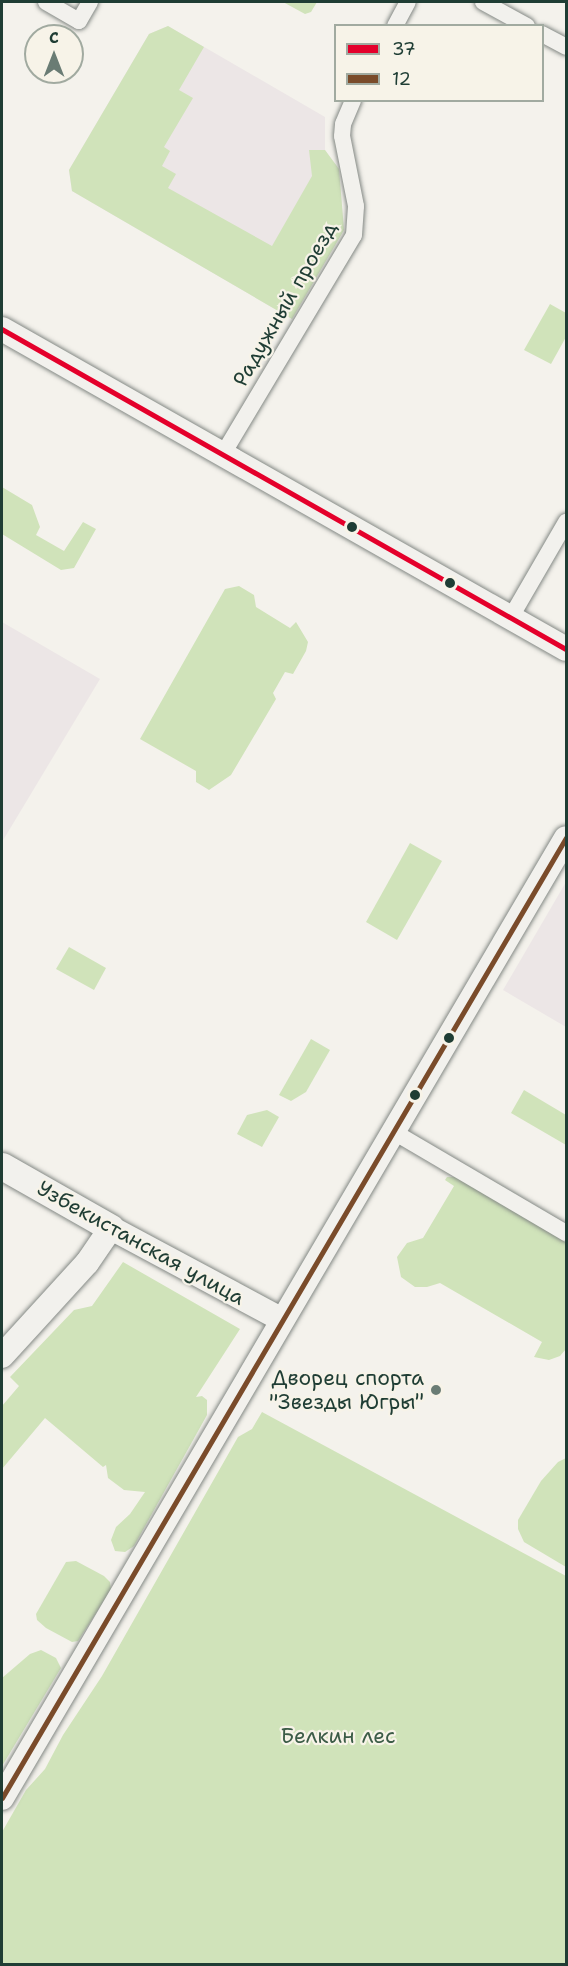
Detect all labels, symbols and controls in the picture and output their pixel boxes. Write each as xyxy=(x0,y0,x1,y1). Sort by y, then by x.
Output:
north arrow xyxy=(24,24,84,84)
legend xyxy=(334,24,544,102)
text: С xyxy=(49,27,59,48)
text: 37 xyxy=(392,37,416,61)
text: 12 xyxy=(392,67,411,91)
street label: Радужный проезд xyxy=(228,217,342,391)
unlabelled marker xyxy=(346,521,358,533)
unlabelled marker xyxy=(444,577,456,589)
unlabelled marker xyxy=(443,1032,455,1044)
unlabelled marker xyxy=(409,1089,421,1101)
street label: Узбекистанская улица xyxy=(33,1175,249,1311)
place label: Дворец спорта "Звезды Югры" xyxy=(269,1365,424,1415)
marker: Дворец спорта "Звезды Югры" xyxy=(429,1383,443,1397)
park label: Белкин лес xyxy=(281,1723,395,1749)

